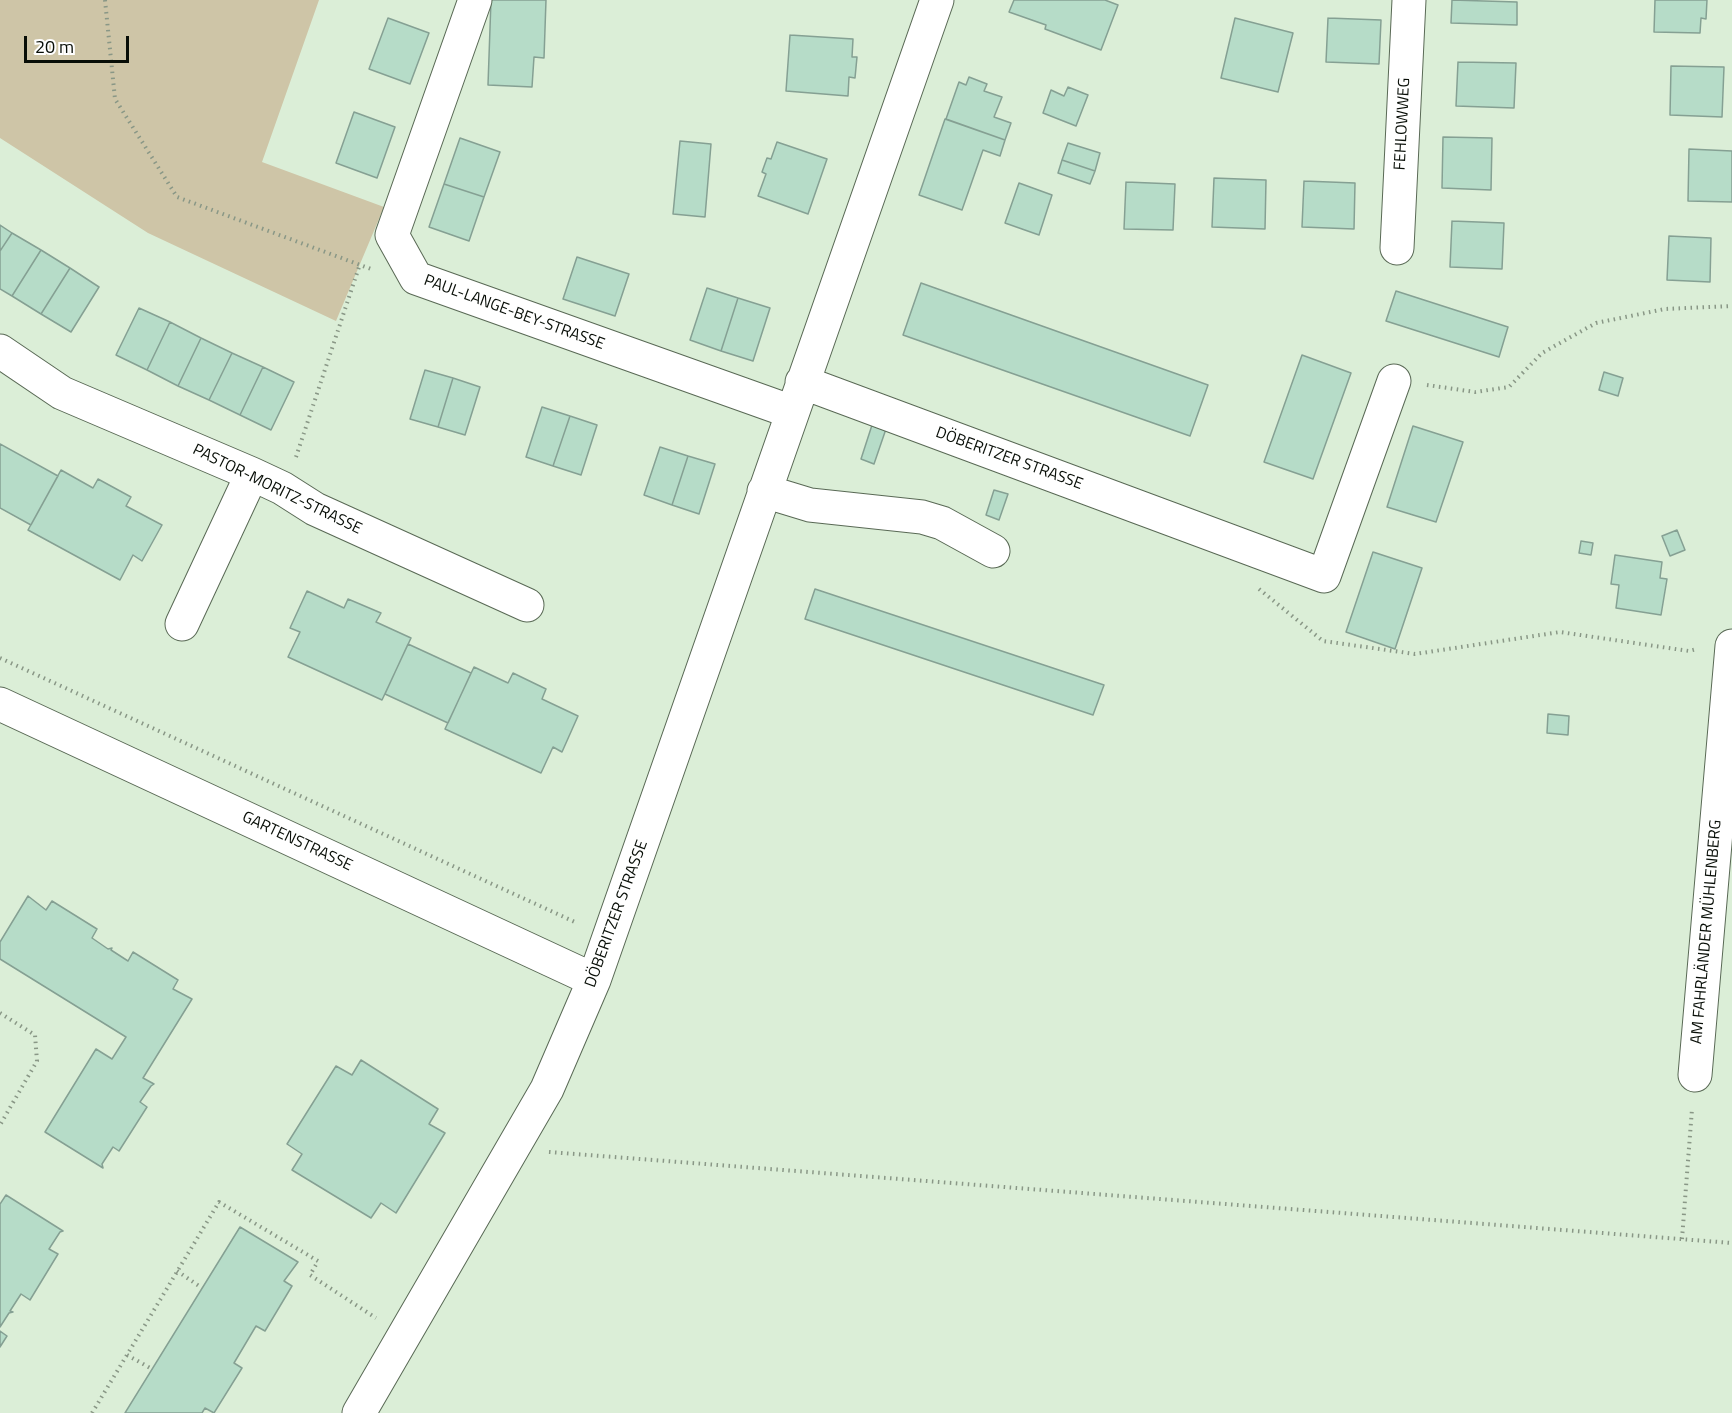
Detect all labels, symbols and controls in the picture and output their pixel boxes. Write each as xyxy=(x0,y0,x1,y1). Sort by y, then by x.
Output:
scale bar xyxy=(27,24,132,62)
text: 20 m xyxy=(35,33,74,60)
street label: FEHLOWWEG xyxy=(1391,77,1415,171)
street label: PAUL-LANGE-BEY-STRASSE xyxy=(421,271,607,355)
street label: DÖBERITZER STRASSE xyxy=(933,423,1085,495)
street label: PASTOR-MORITZ-STRASSE xyxy=(189,441,365,539)
street label: GARTENSTRASSE xyxy=(239,808,355,876)
street label: AM FAHRLÄNDER MÜHLENBERG xyxy=(1688,819,1726,1045)
street label: DÖBERITZER STRASSE xyxy=(581,838,653,990)

